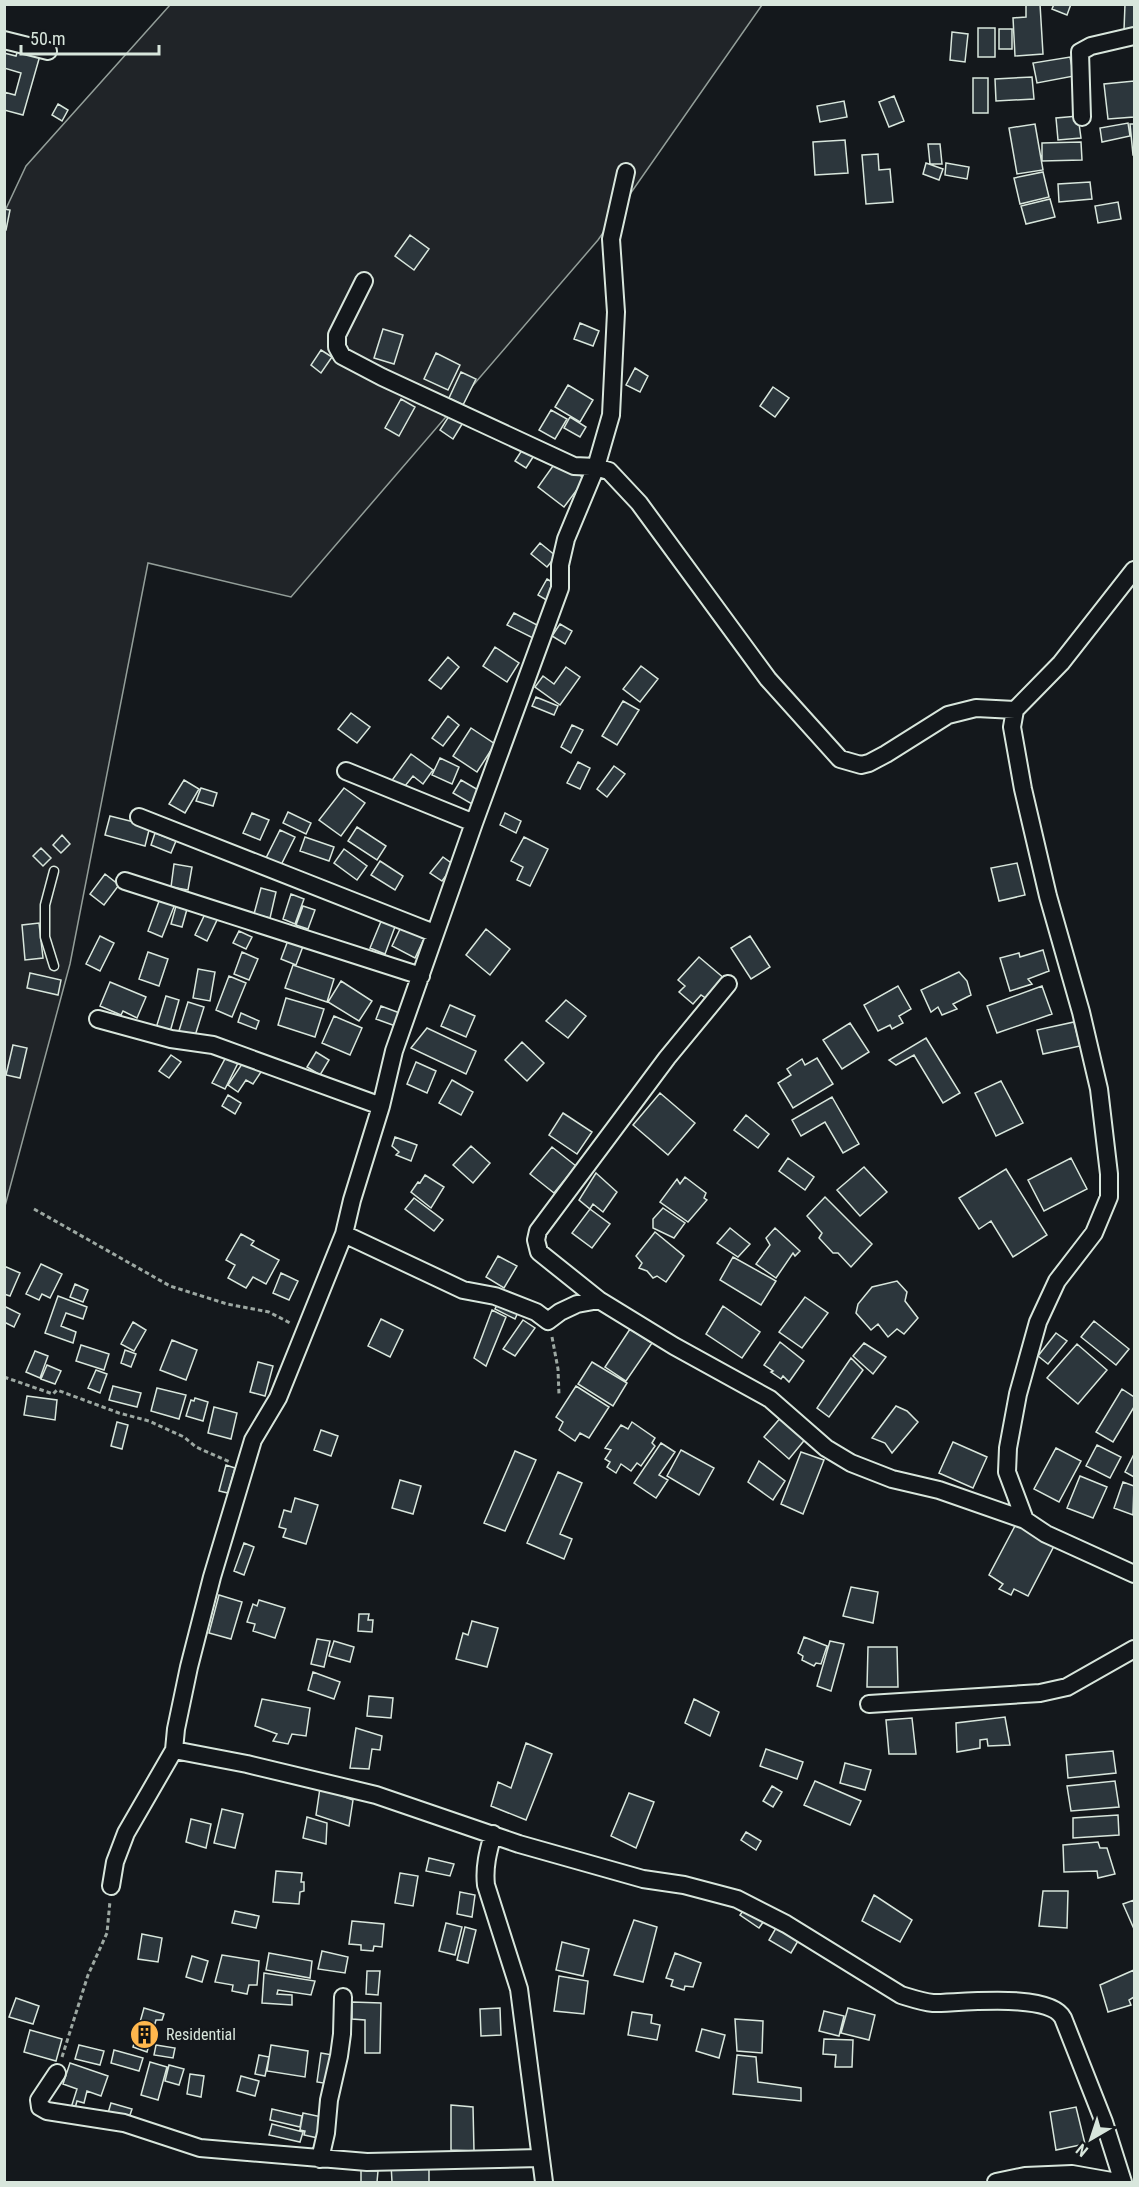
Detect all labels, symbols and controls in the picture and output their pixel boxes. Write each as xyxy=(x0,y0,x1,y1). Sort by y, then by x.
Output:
scale bar xyxy=(21,18,159,56)
text: 50 m xyxy=(30,28,65,49)
building icon: Residential xyxy=(129,2018,161,2050)
place label: Residential xyxy=(166,2025,236,2044)
north arrow xyxy=(1061,2109,1121,2169)
text: N xyxy=(1072,2140,1092,2161)

